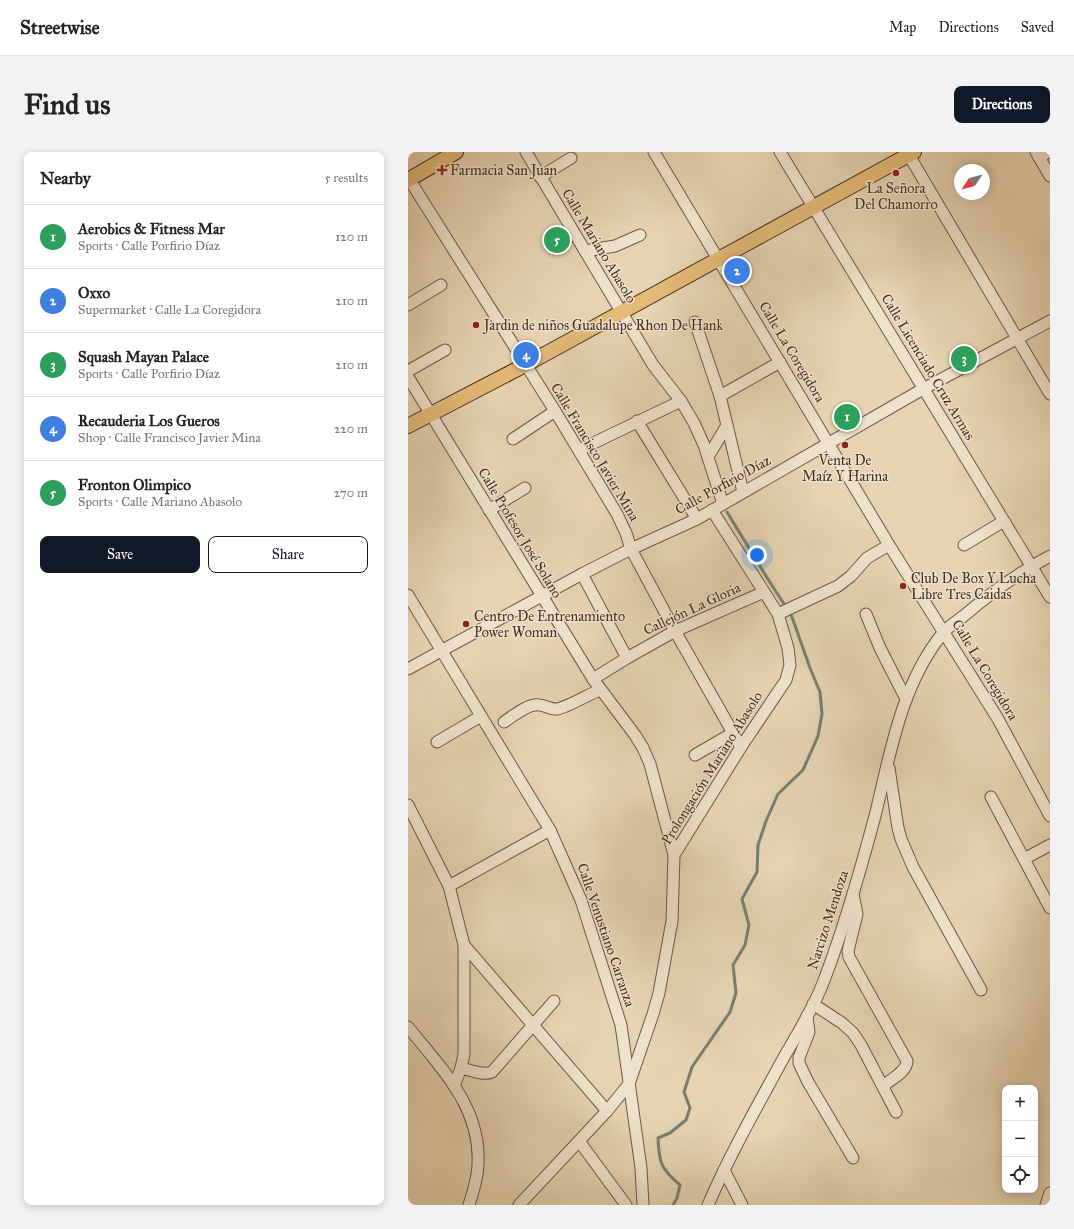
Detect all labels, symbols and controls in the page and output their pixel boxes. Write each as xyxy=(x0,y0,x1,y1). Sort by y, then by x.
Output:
text: Streetwise xyxy=(20,16,100,39)
text: Map xyxy=(889,19,916,36)
text: Directions xyxy=(938,19,999,36)
text: Saved xyxy=(1021,19,1054,36)
button: Directions xyxy=(954,86,1050,123)
text: Find us xyxy=(24,87,110,122)
place label: Farmacia San Juan xyxy=(450,162,558,180)
north arrow xyxy=(954,164,990,200)
marker: Farmacia San Juan xyxy=(437,165,447,175)
text: Nearby xyxy=(40,168,91,189)
marker: La Señora Del Chamorro xyxy=(891,168,901,178)
text: 5 results xyxy=(324,170,368,186)
place label: La Señora Del Chamorro xyxy=(854,180,938,213)
street label: Calle Mariano Abasolo xyxy=(558,186,640,306)
text: Aerobics & Fitness Mar xyxy=(78,220,225,238)
pin: 5 xyxy=(544,225,570,255)
text: 1 xyxy=(50,229,56,245)
text: 120 m xyxy=(335,229,368,245)
text: Sports · Calle Porfirio Díaz xyxy=(78,238,220,254)
pin: 2 xyxy=(724,256,750,286)
text: Oxxo xyxy=(78,284,110,302)
street label: Calle Licenciado Cruz Armas xyxy=(878,291,978,443)
text: 2 xyxy=(50,293,56,309)
text: 210 m xyxy=(335,293,368,309)
street label: Calle La Coregidora xyxy=(755,299,829,405)
text: Supermarket · Calle La Coregidora xyxy=(78,302,261,318)
place label: Jardin de niños Guadalupe Rhon De Hank xyxy=(482,317,723,335)
marker: Jardin de niños Guadalupe Rhon De Hank xyxy=(471,320,481,330)
pin: 4 xyxy=(513,340,539,370)
pin: 3 xyxy=(951,344,977,374)
text: Squash Mayan Palace xyxy=(78,348,209,366)
text: 3 xyxy=(50,357,56,373)
text: 210 m xyxy=(335,357,368,373)
text: Sports · Calle Porfirio Díaz xyxy=(78,366,220,382)
street label: Calle Francisco Javier Mina xyxy=(546,380,643,525)
pin: 1 xyxy=(834,402,860,432)
text: Recauderia Los Gueros xyxy=(78,412,220,430)
text: 4 xyxy=(49,421,57,437)
text: 220 m xyxy=(334,421,368,437)
text: Shop · Calle Francisco Javier Mina xyxy=(78,430,261,446)
marker: Venta De Maíz Y Harina xyxy=(840,440,850,450)
street label: Calle Porfirio Díaz xyxy=(672,452,774,518)
place label: Venta De Maíz Y Harina xyxy=(802,452,888,485)
street label: Calle Profesor José Solano xyxy=(473,465,566,602)
text: Fronton Olimpico xyxy=(78,476,191,494)
text: 5 xyxy=(50,485,56,501)
text: 270 m xyxy=(334,485,368,501)
text: Sports · Calle Mariano Abasolo xyxy=(78,494,242,510)
button: Save xyxy=(40,536,200,573)
button: Share xyxy=(208,536,368,573)
your location xyxy=(747,545,767,565)
place label: Club De Box Y Lucha Libre Tres Caidas xyxy=(911,570,1036,603)
street label: Callejón La Gloria xyxy=(641,579,743,639)
marker: Club De Box Y Lucha Libre Tres Caidas xyxy=(898,581,908,591)
place label: Centro De Entrenamiento Power Woman xyxy=(474,608,625,641)
street label: Calle La Coregidora xyxy=(948,617,1022,723)
marker: Centro De Entrenamiento Power Woman xyxy=(461,619,471,629)
street label: Prolongación Mariano Abasolo xyxy=(658,688,766,848)
street label: Calle Venustiano Carranza xyxy=(573,861,639,1009)
street label: Narcizo Mendoza xyxy=(804,868,852,972)
map controls xyxy=(1002,1085,1038,1193)
button: + xyxy=(1002,1085,1038,1121)
button: − xyxy=(1002,1121,1038,1157)
button: locate xyxy=(1002,1157,1038,1193)

